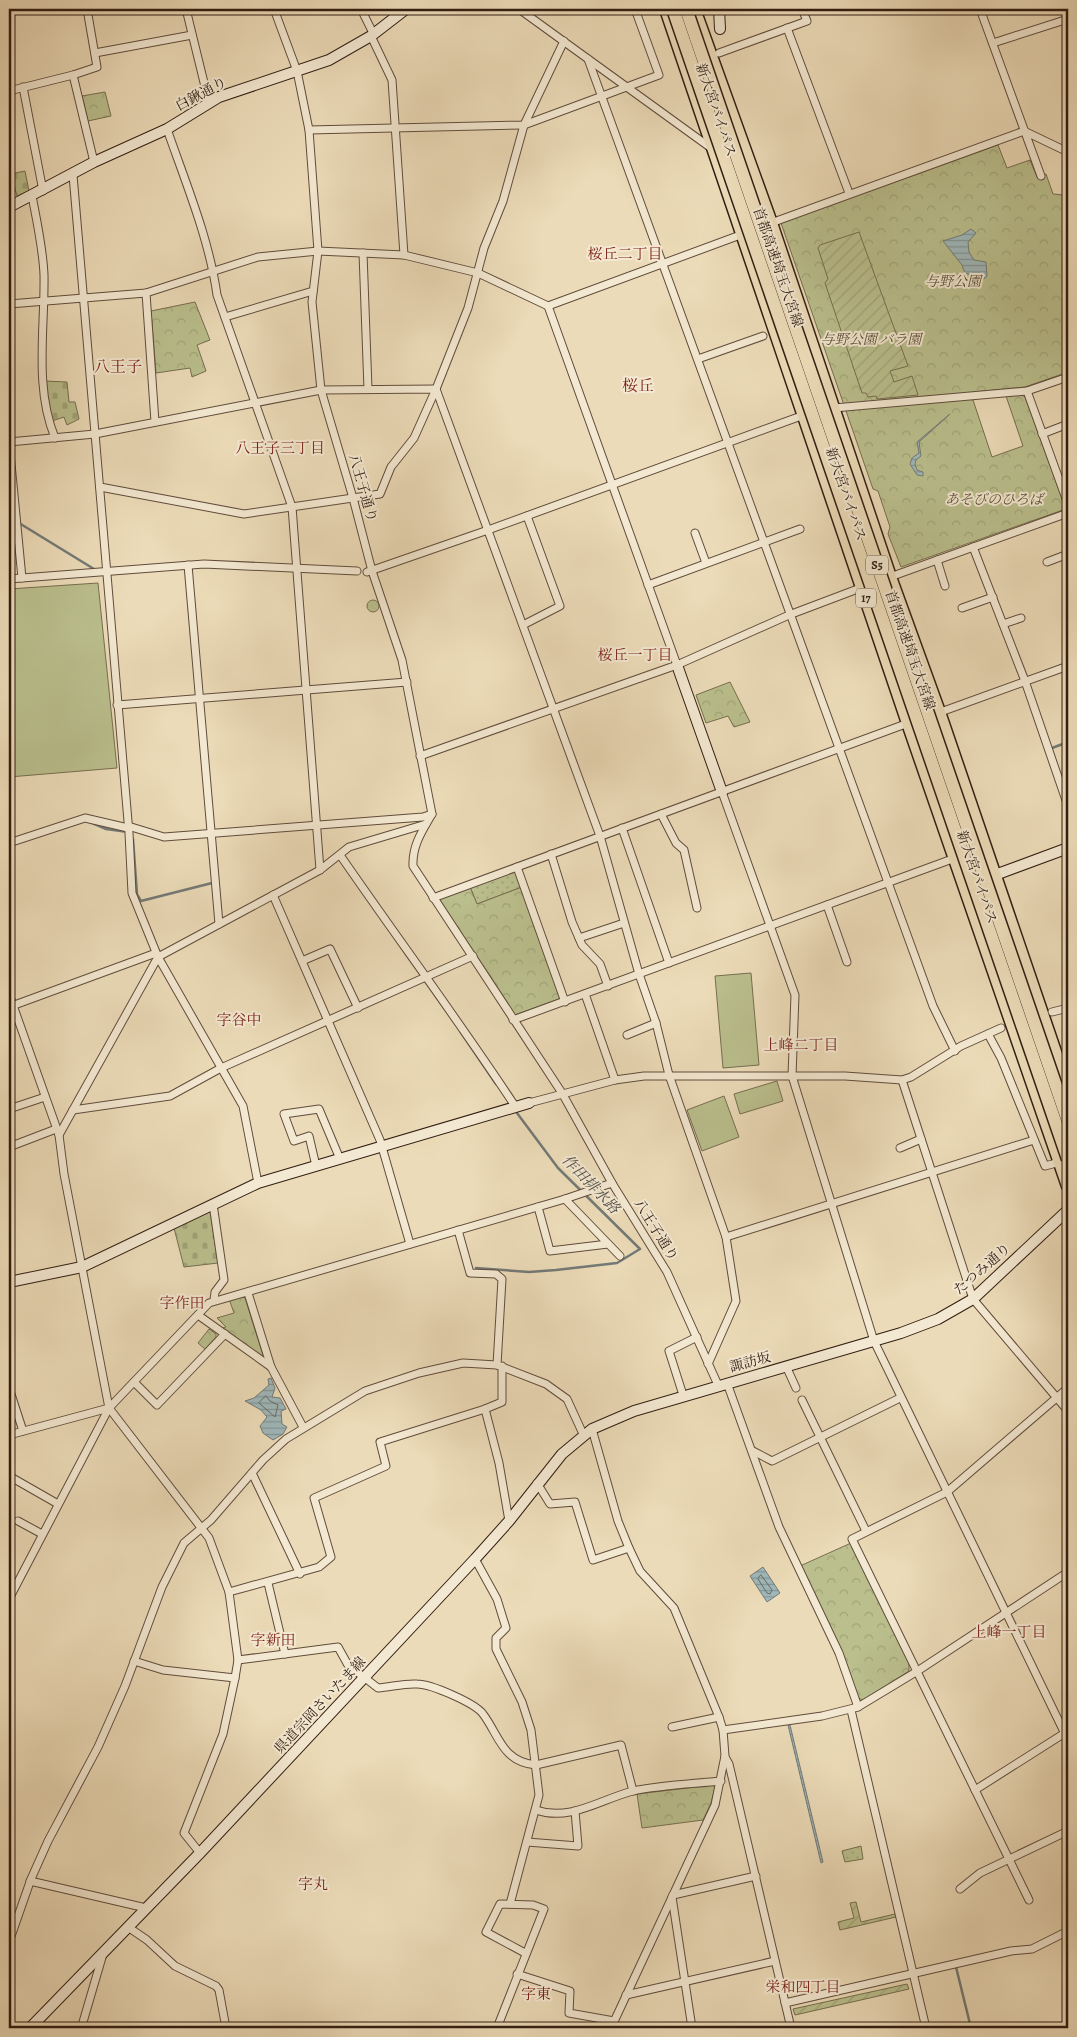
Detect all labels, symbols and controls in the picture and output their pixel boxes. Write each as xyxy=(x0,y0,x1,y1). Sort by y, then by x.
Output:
street label: 新大宮バイパス xyxy=(691,61,741,159)
street label: 白鍬通り xyxy=(172,72,230,116)
street label: 首都高速埼玉大宮線 xyxy=(749,204,807,330)
district label: 桜丘二丁目 xyxy=(587,244,663,264)
park label: 与野公園 xyxy=(925,272,983,291)
park label: 与野公園 バラ園 xyxy=(821,330,923,349)
district label: 八王子 xyxy=(94,356,142,378)
district label: 桜丘 xyxy=(622,375,654,397)
district label: 八王子三丁目 xyxy=(235,438,325,458)
street label: 新大宮バイパス xyxy=(821,445,871,543)
street label: 八王子通り xyxy=(344,452,382,524)
park label: あそびのひろば xyxy=(945,490,1046,509)
road number: S5 xyxy=(866,556,888,574)
street label: 首都高速埼玉大宮線 xyxy=(881,587,939,713)
road number: 17 xyxy=(856,588,876,608)
district label: 桜丘一丁目 xyxy=(597,645,673,665)
street label: 新大宮バイパス xyxy=(952,828,1002,926)
district label: 字谷中 xyxy=(216,1010,262,1030)
district label: 上峰二丁目 xyxy=(763,1035,839,1055)
water label: 作田排水路 xyxy=(558,1150,625,1219)
street label: 八王子通り xyxy=(629,1195,683,1265)
street label: たつみ通り xyxy=(949,1239,1015,1299)
district label: 字作田 xyxy=(159,1293,205,1313)
street label: 諏訪坂 xyxy=(727,1347,773,1377)
district label: 上峰一丁目 xyxy=(971,1622,1047,1642)
district label: 字新田 xyxy=(250,1630,296,1650)
street label: 県道宗岡さいたま線 xyxy=(270,1652,370,1758)
district label: 字丸 xyxy=(298,1874,328,1894)
district label: 栄和四丁目 xyxy=(765,1977,841,1997)
district label: 字東 xyxy=(521,1984,551,2004)

